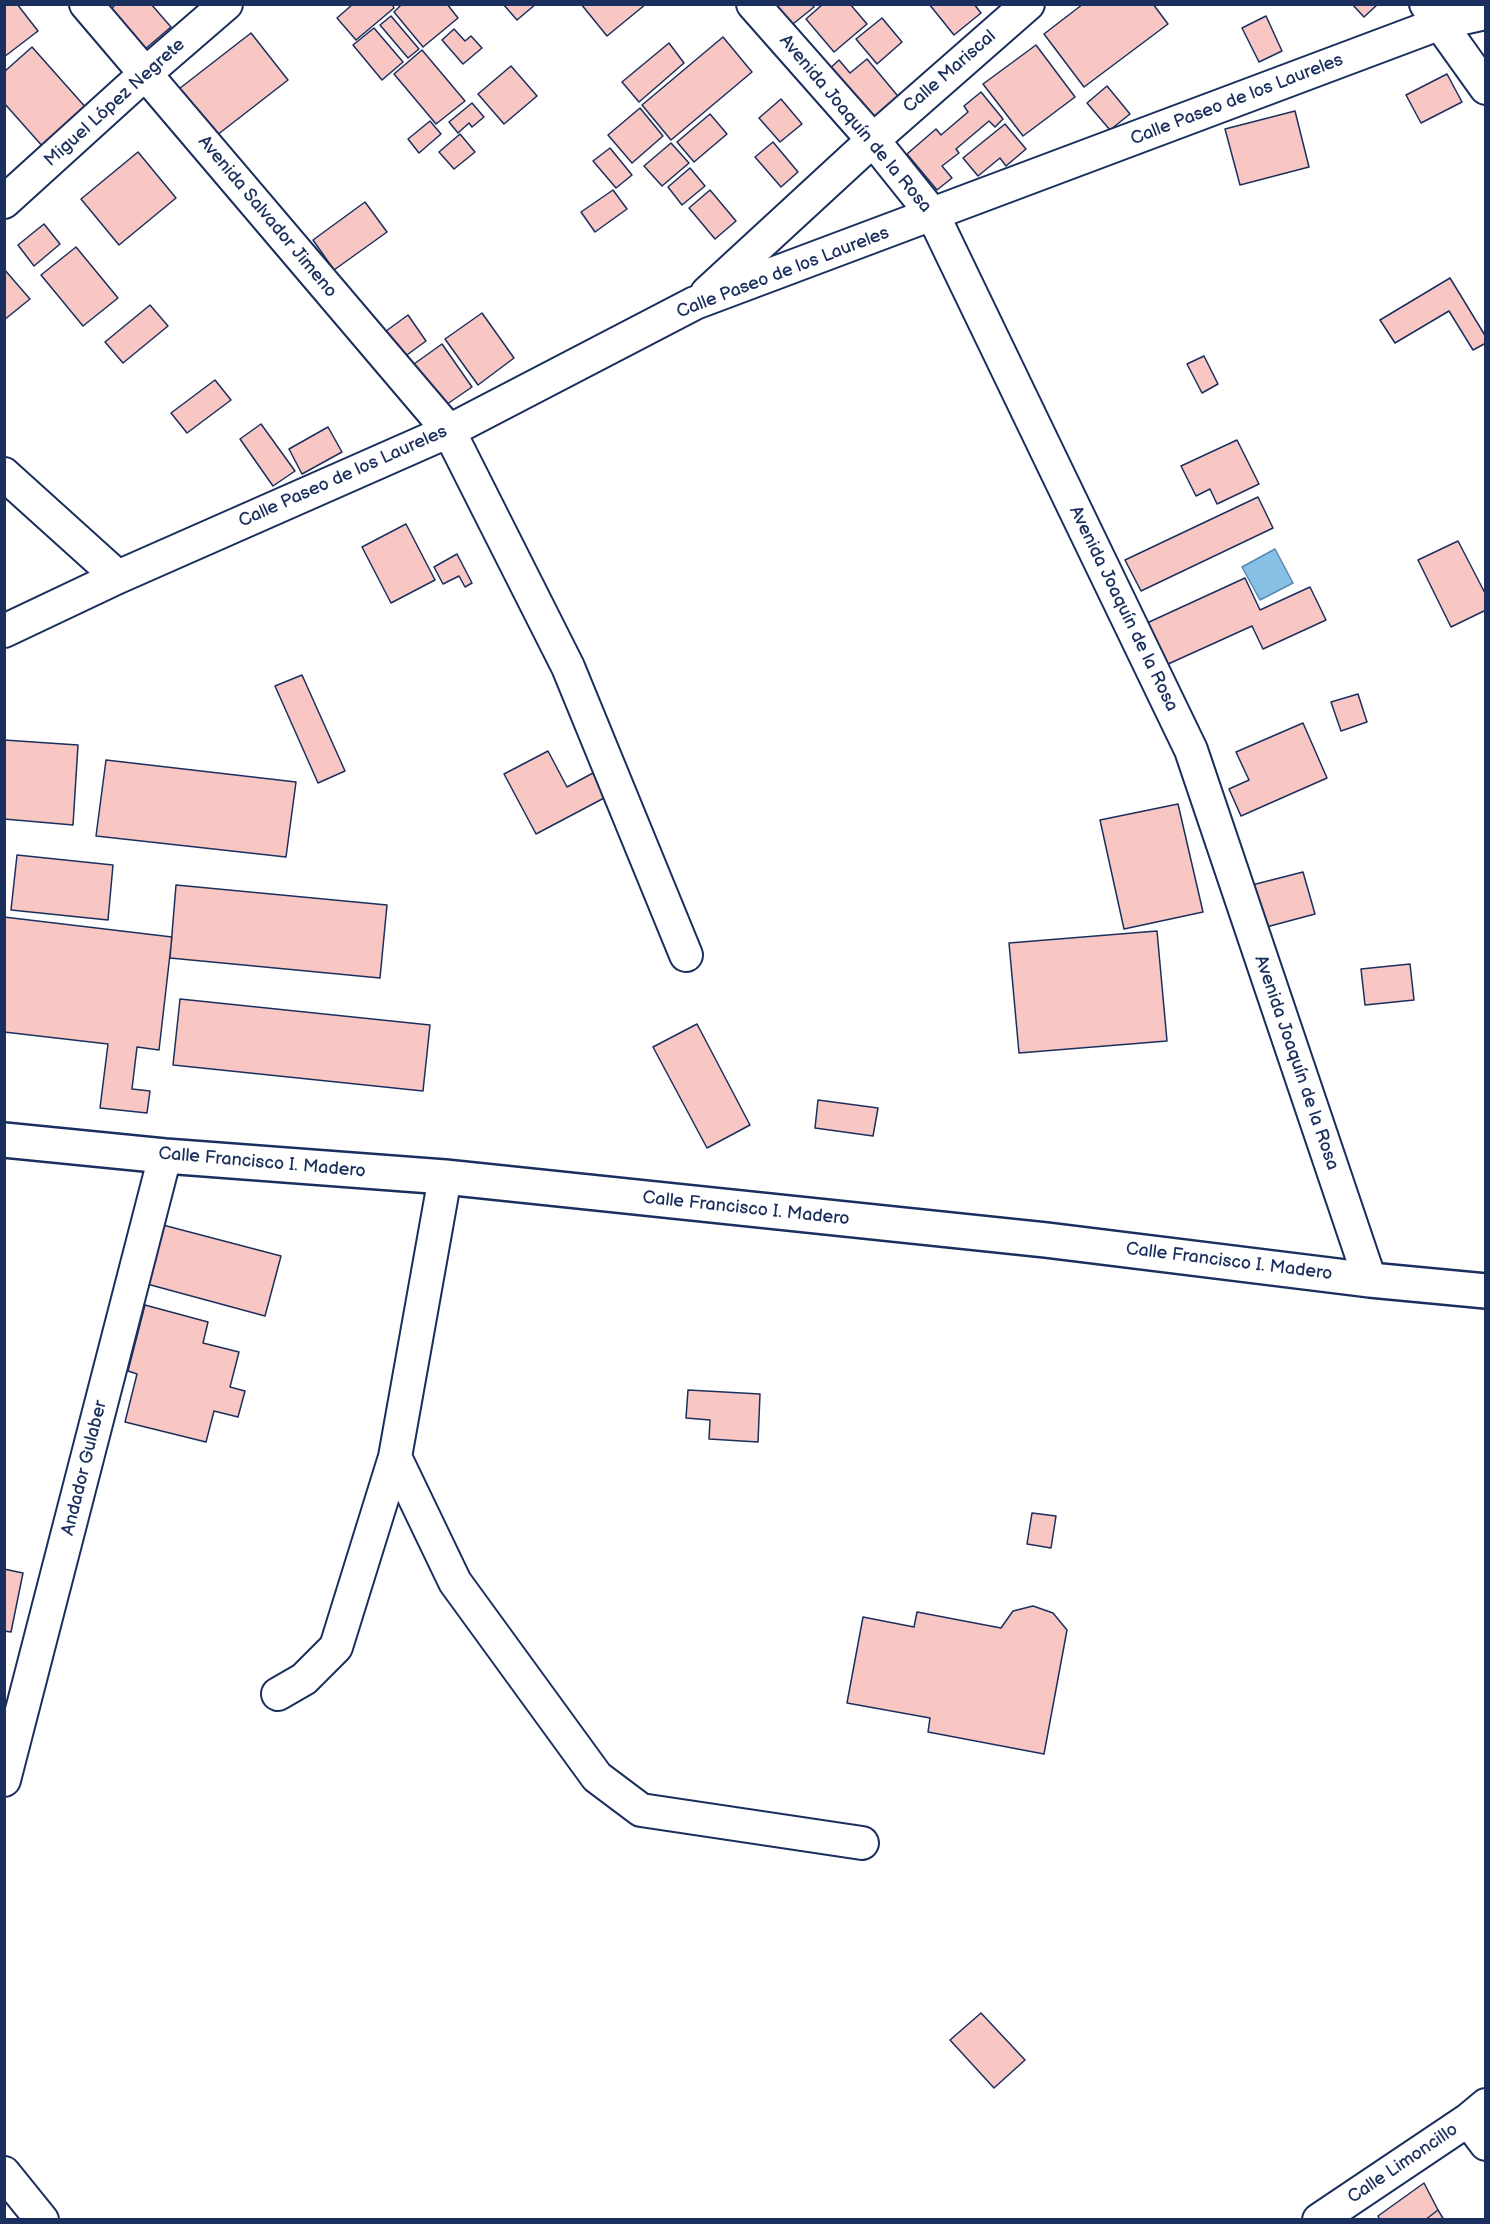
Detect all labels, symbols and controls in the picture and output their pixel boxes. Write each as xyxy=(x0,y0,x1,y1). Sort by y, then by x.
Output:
street label: Calle Mariscal xyxy=(899,26,1001,118)
street label: Avenida Joaquín de la Rosa xyxy=(774,31,936,217)
street label: Miguel López Negrete xyxy=(40,34,190,172)
street label: Calle Paseo de los Laureles xyxy=(1128,49,1346,151)
street label: Avenida Salvador Jimeno xyxy=(193,132,341,302)
street label: Calle Paseo de los Laureles xyxy=(674,222,892,324)
street label: Calle Paseo de los Laureles xyxy=(235,421,451,533)
street label: Avenida Joaquín de la Rosa xyxy=(1064,503,1182,715)
street label: Avenida Joaquín de la Rosa xyxy=(1249,953,1343,1173)
street label: Calle Francisco I. Madero xyxy=(157,1143,367,1183)
street label: Calle Francisco I. Madero xyxy=(641,1187,851,1231)
street label: Calle Francisco I. Madero xyxy=(1124,1239,1334,1285)
street label: Andador Gulaber xyxy=(58,1398,112,1538)
street label: Calle Limoncillo xyxy=(1344,2119,1462,2209)

